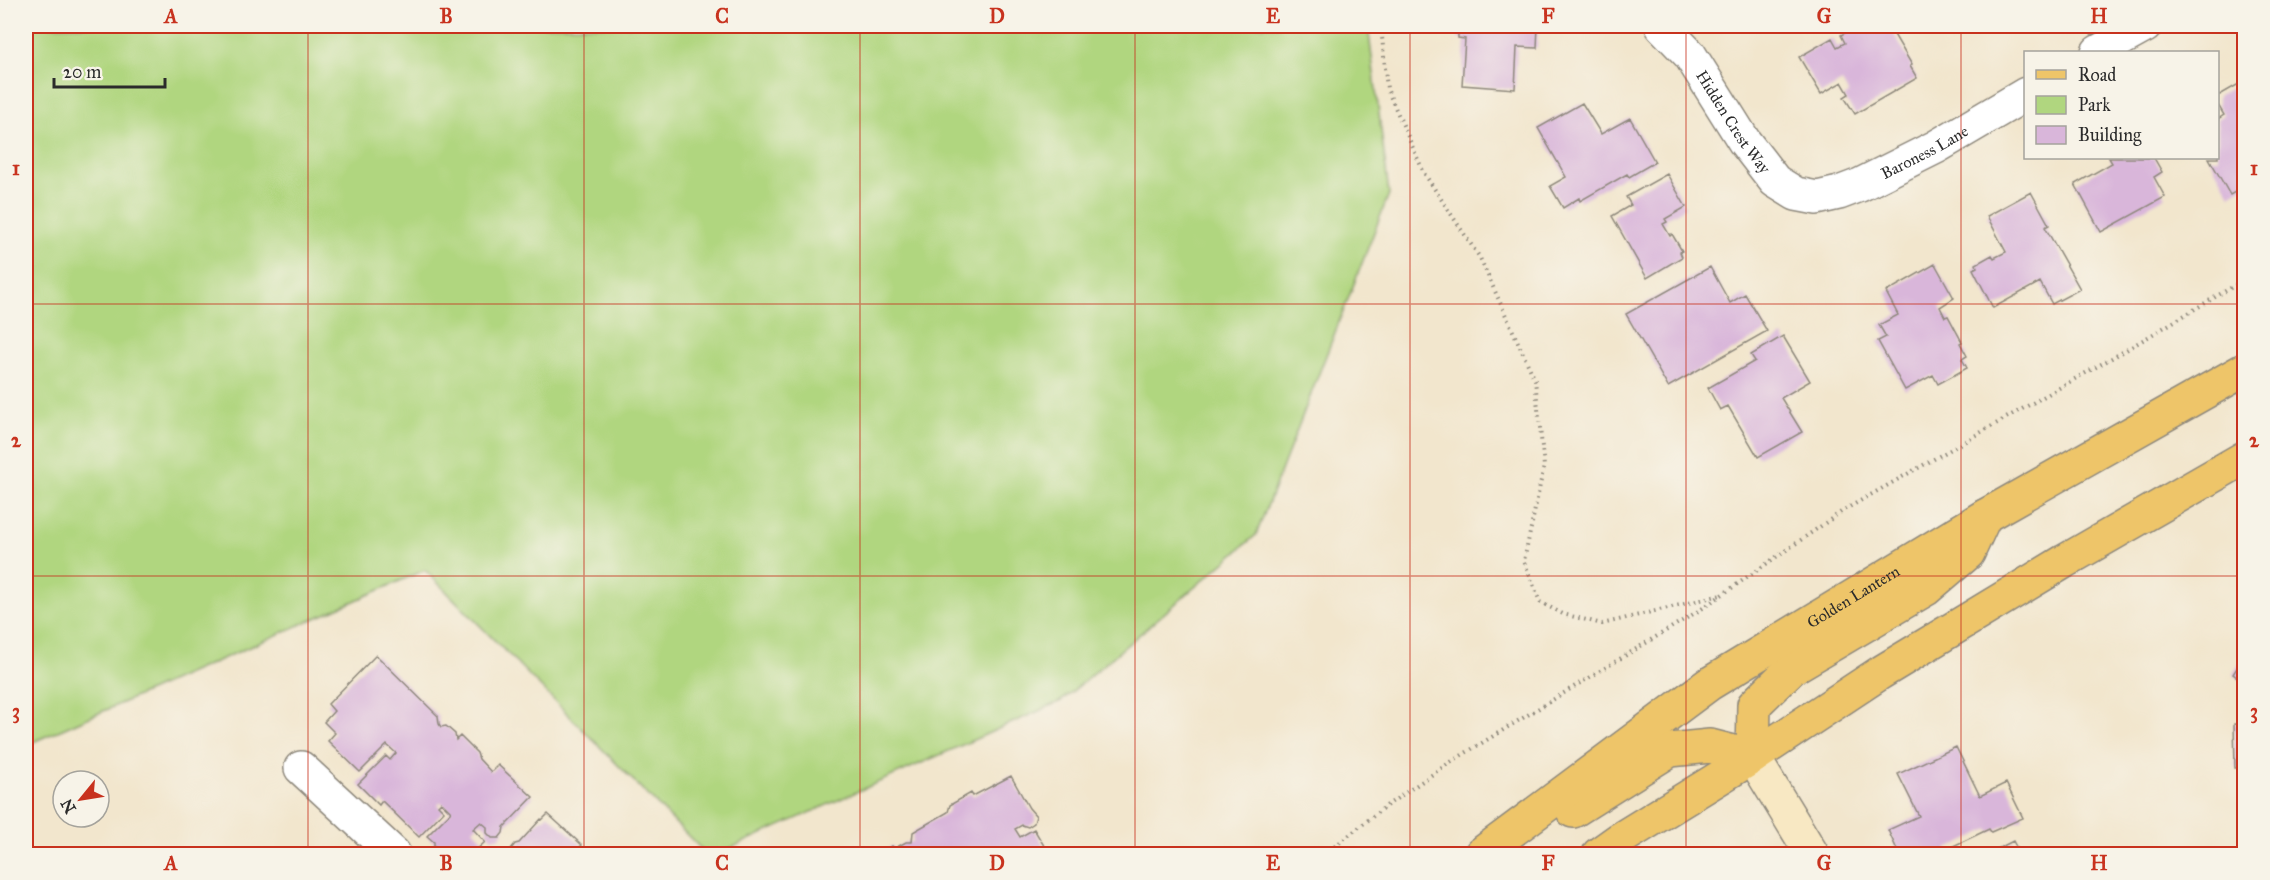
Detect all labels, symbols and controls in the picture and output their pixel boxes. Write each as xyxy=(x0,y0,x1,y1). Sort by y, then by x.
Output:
text: A xyxy=(162,4,178,28)
text: B xyxy=(439,4,453,28)
text: C xyxy=(715,4,729,28)
text: D xyxy=(989,4,1005,28)
text: E xyxy=(1266,4,1281,28)
text: F xyxy=(1541,4,1555,28)
text: G xyxy=(1817,4,1832,28)
text: H xyxy=(2090,4,2108,28)
scale bar xyxy=(54,51,165,89)
legend xyxy=(2024,51,2219,159)
text: 20 m xyxy=(63,61,101,83)
text: Road xyxy=(2078,64,2116,86)
street label: Hidden Crest Way xyxy=(1692,67,1775,178)
text: Park xyxy=(2078,94,2111,116)
street label: Baroness Lane xyxy=(1878,121,1972,183)
text: Building xyxy=(2078,124,2142,147)
text: 1 xyxy=(12,156,20,180)
text: 1 xyxy=(2250,156,2258,180)
text: 2 xyxy=(11,428,22,452)
text: 2 xyxy=(2249,428,2260,452)
street label: Golden Lantern xyxy=(1803,561,1903,632)
text: 3 xyxy=(12,699,20,724)
text: 3 xyxy=(2250,699,2258,724)
north arrow xyxy=(51,769,111,829)
text: N xyxy=(57,795,80,817)
text: A xyxy=(162,851,178,875)
text: B xyxy=(439,851,453,875)
text: C xyxy=(715,851,729,875)
text: D xyxy=(989,851,1005,875)
text: E xyxy=(1266,851,1281,875)
text: F xyxy=(1541,851,1555,875)
text: G xyxy=(1817,851,1832,875)
text: H xyxy=(2090,851,2108,875)

